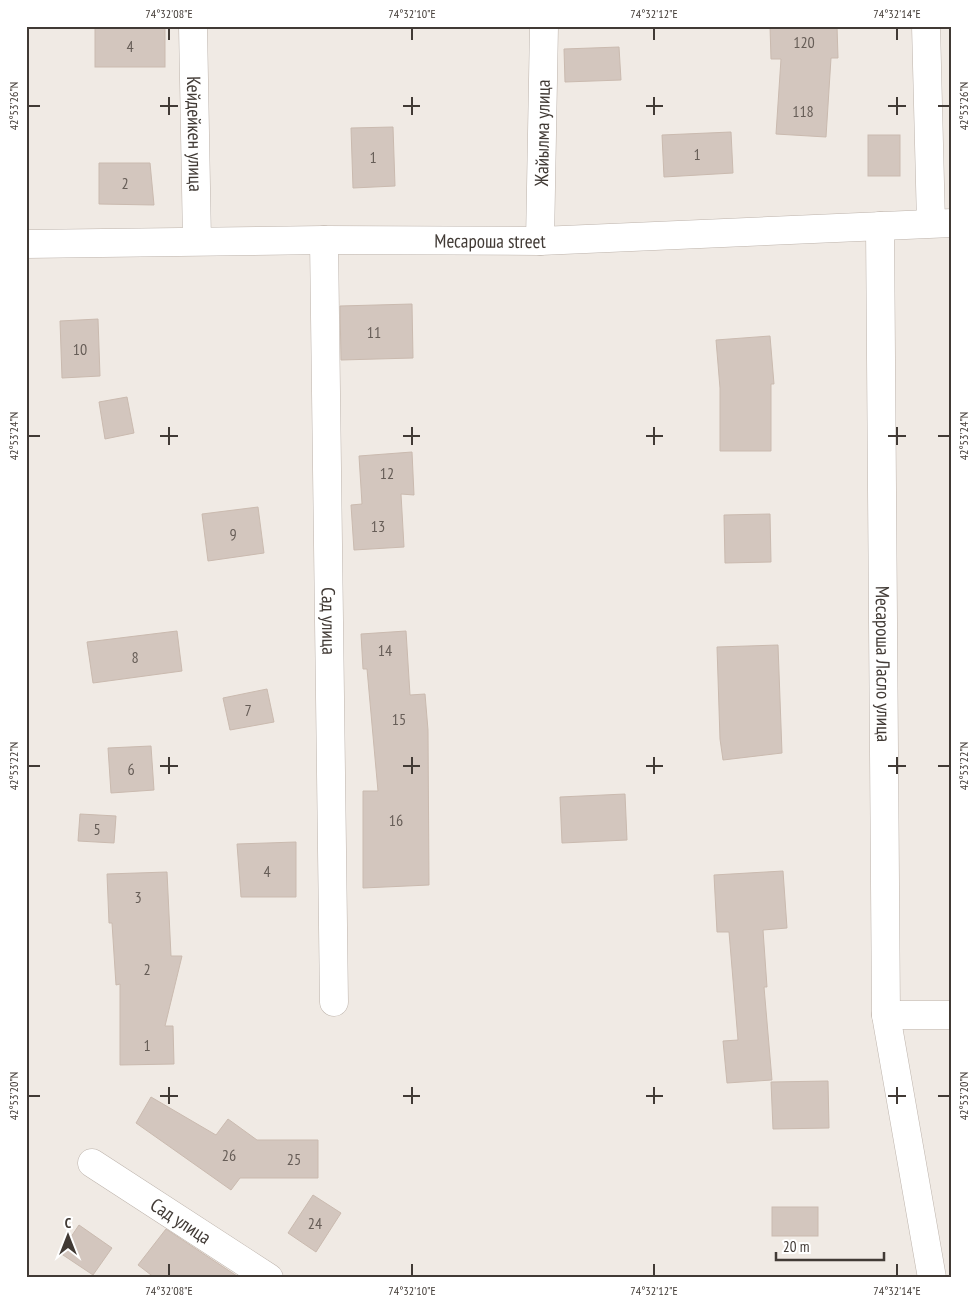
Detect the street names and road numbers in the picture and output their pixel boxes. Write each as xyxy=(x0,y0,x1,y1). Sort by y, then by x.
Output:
street label: Кейдейкен улица xyxy=(182,76,208,192)
street label: Жайылма улица xyxy=(529,79,555,188)
street label: Месароша street xyxy=(434,229,547,253)
street label: Месароша Ласло улица xyxy=(871,586,896,742)
street label: Сад улица xyxy=(317,587,341,655)
street label: Сад улица xyxy=(146,1192,216,1249)

